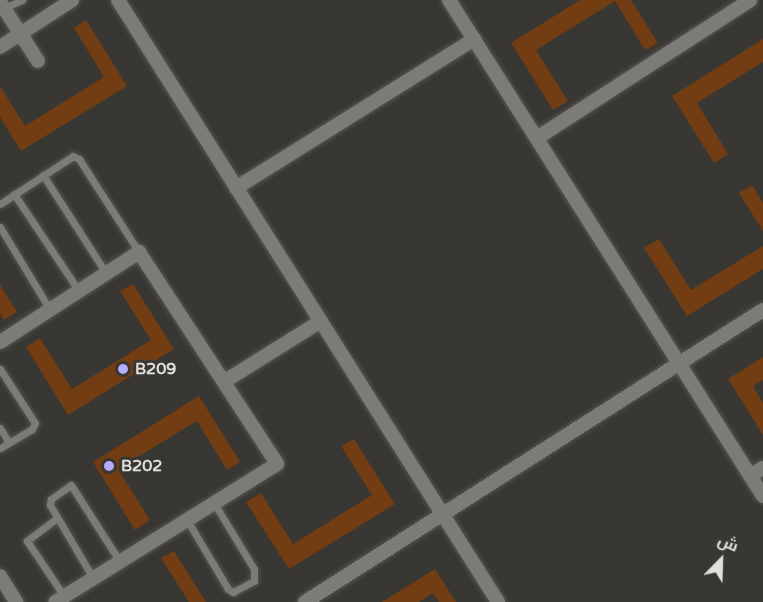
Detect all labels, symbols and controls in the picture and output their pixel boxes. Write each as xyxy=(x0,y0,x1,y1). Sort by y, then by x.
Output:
place label: B209 xyxy=(135,359,176,379)
marker: B209 xyxy=(116,362,130,376)
place label: B202 xyxy=(121,456,162,476)
marker: B202 xyxy=(102,459,116,473)
north arrow xyxy=(691,530,751,590)
text: ش xyxy=(715,530,741,557)

